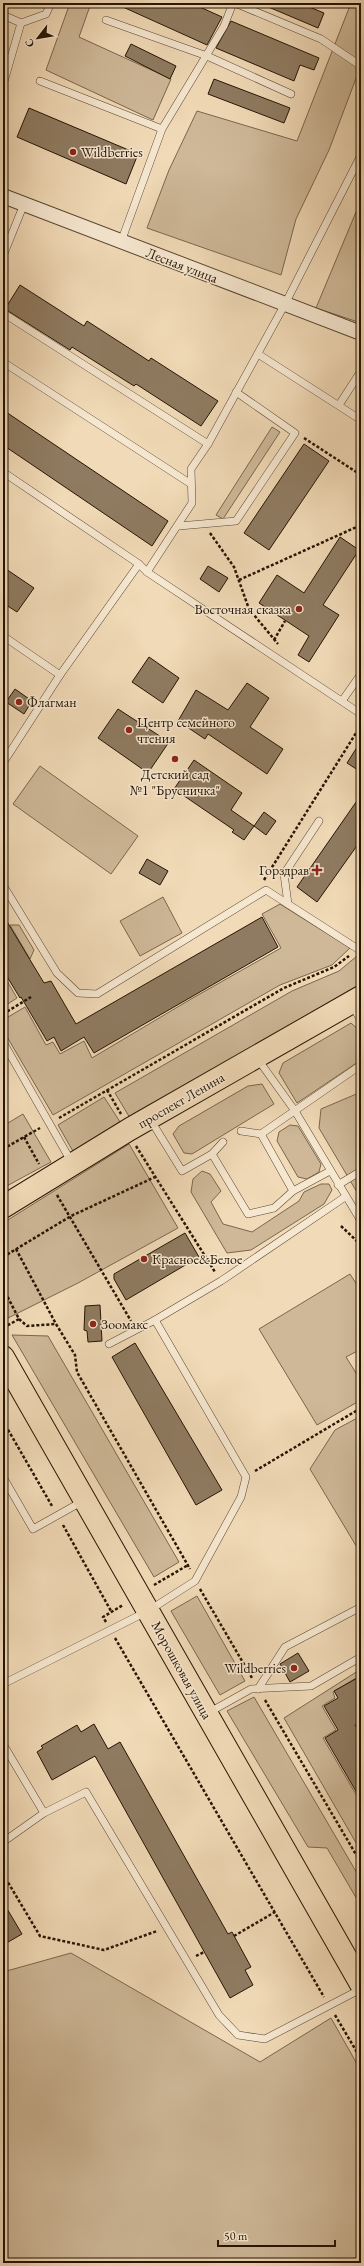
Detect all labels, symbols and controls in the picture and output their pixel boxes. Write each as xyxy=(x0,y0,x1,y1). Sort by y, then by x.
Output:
north arrow xyxy=(18,18,58,58)
text: С xyxy=(21,36,37,50)
place label: Wildberries xyxy=(81,143,143,161)
marker: Wildberries xyxy=(68,147,78,157)
street label: Лесная улица xyxy=(144,243,221,287)
place label: Восточная сказка xyxy=(194,600,291,618)
marker: Восточная сказка xyxy=(294,604,304,614)
place label: Флагман xyxy=(27,693,77,711)
marker: Флагман xyxy=(14,697,24,707)
place label: Центр семейного чтения xyxy=(137,713,235,747)
marker: Центр семейного чтения xyxy=(124,725,134,735)
marker: Детский сад №1 "Брусничка" xyxy=(170,754,180,764)
place label: Детский сад №1 "Брусничка" xyxy=(130,765,220,799)
place label: Горздрав xyxy=(259,861,309,879)
marker: Горздрав xyxy=(312,865,322,875)
street label: проспект Ленина xyxy=(134,1068,228,1132)
place label: Красное&Белое xyxy=(152,1250,243,1268)
marker: Красное&Белое xyxy=(139,1254,149,1264)
place label: Зоомакс xyxy=(101,1315,149,1333)
marker: Зоомакс xyxy=(88,1319,98,1329)
street label: Морошковая улица xyxy=(148,1618,217,1723)
place label: Wildberriеs xyxy=(224,1659,286,1677)
marker: Wildberriеs xyxy=(289,1663,299,1673)
scale bar xyxy=(218,2222,335,2248)
text: 50 m xyxy=(224,2228,248,2244)

